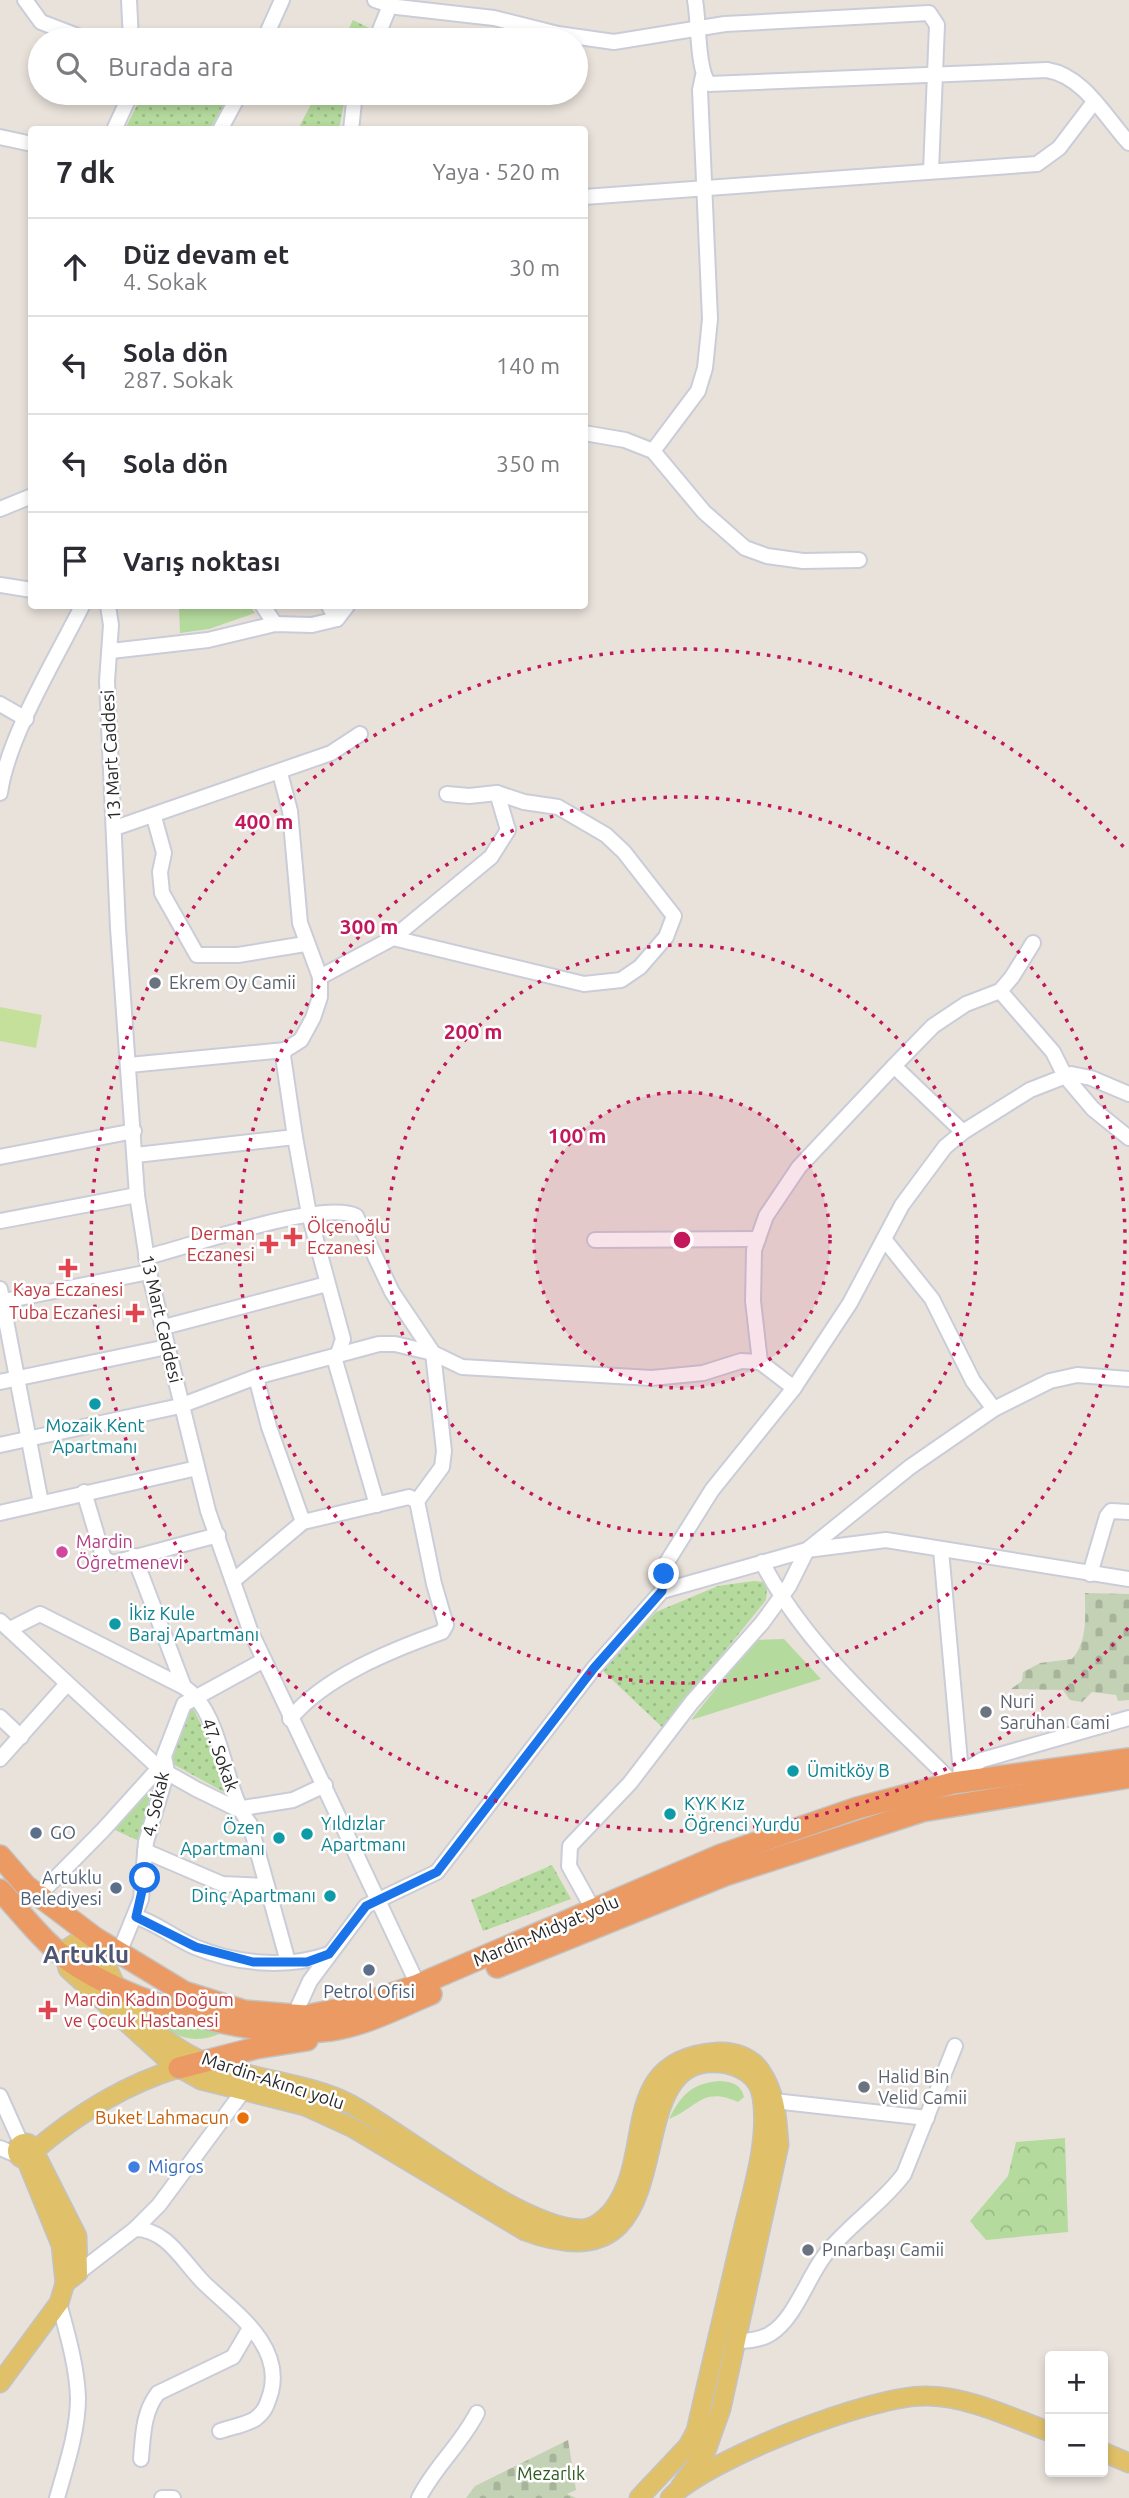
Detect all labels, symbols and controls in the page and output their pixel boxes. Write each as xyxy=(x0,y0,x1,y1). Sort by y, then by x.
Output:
search box xyxy=(28,28,588,105)
icon: search xyxy=(52,48,90,86)
text: Burada ara xyxy=(108,52,234,81)
text: 7 dk xyxy=(56,155,115,189)
text: Yaya · 520 m xyxy=(433,159,560,184)
text: Düz devam et xyxy=(123,240,289,269)
icon: ahead xyxy=(56,248,94,286)
text: 30 m xyxy=(509,255,560,280)
text: 4. Sokak xyxy=(123,269,207,294)
text: Sola dön xyxy=(123,338,228,367)
icon: left xyxy=(56,346,94,384)
text: 140 m xyxy=(496,353,560,378)
text: 287. Sokak xyxy=(123,367,233,392)
icon: left xyxy=(56,444,94,482)
text: Sola dön xyxy=(123,449,228,478)
text: 350 m xyxy=(496,451,560,476)
icon: arrive xyxy=(56,542,94,580)
text: Varış noktası xyxy=(123,547,280,576)
street label: 13 Mart Caddesi xyxy=(97,689,123,821)
text: 400 m xyxy=(235,809,293,833)
text: 300 m xyxy=(340,914,398,938)
place label: Ekrem Oy Camii xyxy=(169,972,296,992)
marker: Ekrem Oy Camii xyxy=(147,975,163,991)
text: 200 m xyxy=(444,1019,502,1043)
text: 100 m xyxy=(548,1123,606,1147)
place label: Ölçenoğlu Eczanesi xyxy=(307,1216,390,1257)
place label: Derman Eczanesi xyxy=(187,1223,255,1264)
centre of rings xyxy=(670,1228,694,1252)
marker: Ölçenoğlu Eczanesi xyxy=(285,1229,301,1245)
marker: Derman Eczanesi xyxy=(261,1236,277,1252)
street label: 13 Mart Caddesi xyxy=(138,1253,186,1385)
marker: Kaya Eczanesi xyxy=(60,1260,76,1276)
place label: Kaya Eczanesi xyxy=(13,1279,123,1299)
place label: Tuba Eczanesi xyxy=(9,1302,121,1322)
marker: Tuba Eczanesi xyxy=(127,1305,143,1321)
marker: Mozaik Kent Apartmanı xyxy=(87,1396,103,1412)
place label: Mozaik Kent Apartmanı xyxy=(45,1415,145,1456)
place label: Mardin Öğretmenevi xyxy=(76,1531,183,1572)
marker: Mardin Öğretmenevi xyxy=(54,1544,70,1560)
route end xyxy=(648,1558,679,1589)
place label: İkiz Kule Baraj Apartmanı xyxy=(129,1603,259,1644)
marker: İkiz Kule Baraj Apartmanı xyxy=(107,1616,123,1632)
place label: Nuri Saruhan Cami xyxy=(1000,1691,1110,1732)
marker: Nuri Saruhan Cami xyxy=(978,1704,994,1720)
street label: 47. Sokak xyxy=(199,1715,243,1794)
place label: Ümitköy B xyxy=(807,1760,890,1780)
marker: Ümitköy B xyxy=(785,1763,801,1779)
street label: 4. Sokak xyxy=(138,1769,172,1838)
place label: KYK Kız Öğrenci Yurdu xyxy=(684,1793,800,1834)
marker: KYK Kız Öğrenci Yurdu xyxy=(662,1806,678,1822)
place label: Yıldızlar Apartmanı xyxy=(321,1813,406,1854)
place label: Özen Apartmanı xyxy=(180,1817,265,1858)
place label: GO xyxy=(50,1822,76,1842)
marker: GO xyxy=(28,1825,44,1841)
marker: Yıldızlar Apartmanı xyxy=(299,1826,315,1842)
marker: Özen Apartmanı xyxy=(271,1830,287,1846)
route start xyxy=(129,1862,160,1893)
place label: Artuklu Belediyesi xyxy=(20,1867,102,1908)
marker: Artuklu Belediyesi xyxy=(108,1880,124,1896)
place label: Dinç Apartmanı xyxy=(191,1885,316,1905)
marker: Dinç Apartmanı xyxy=(322,1888,338,1904)
street label: Mardin-Midyat yolu xyxy=(470,1890,621,1970)
district label: Artuklu xyxy=(43,1941,129,1968)
marker: Petrol Ofisi xyxy=(361,1962,377,1978)
place label: Petrol Ofisi xyxy=(323,1981,415,2001)
place label: Mardin Kadın Doğum ve Çocuk Hastanesi xyxy=(64,1989,234,2030)
marker: Mardin Kadın Doğum ve Çocuk Hastanesi xyxy=(38,2000,58,2020)
street label: Mardin-Akıncı yolu xyxy=(200,2048,347,2113)
place label: Halid Bin Velid Camii xyxy=(878,2066,967,2107)
marker: Halid Bin Velid Camii xyxy=(856,2079,872,2095)
place label: Buket Lahmacun xyxy=(95,2107,229,2127)
marker: Buket Lahmacun xyxy=(235,2110,251,2126)
place label: Migros xyxy=(148,2156,204,2176)
marker: Migros xyxy=(126,2159,142,2175)
place label: Pınarbaşı Camii xyxy=(822,2239,944,2259)
marker: Pınarbaşı Camii xyxy=(800,2242,816,2258)
map controls xyxy=(1045,2351,1108,2477)
button: + xyxy=(1045,2351,1108,2414)
button: − xyxy=(1045,2414,1108,2477)
park label: Mezarlık xyxy=(517,2463,585,2483)

